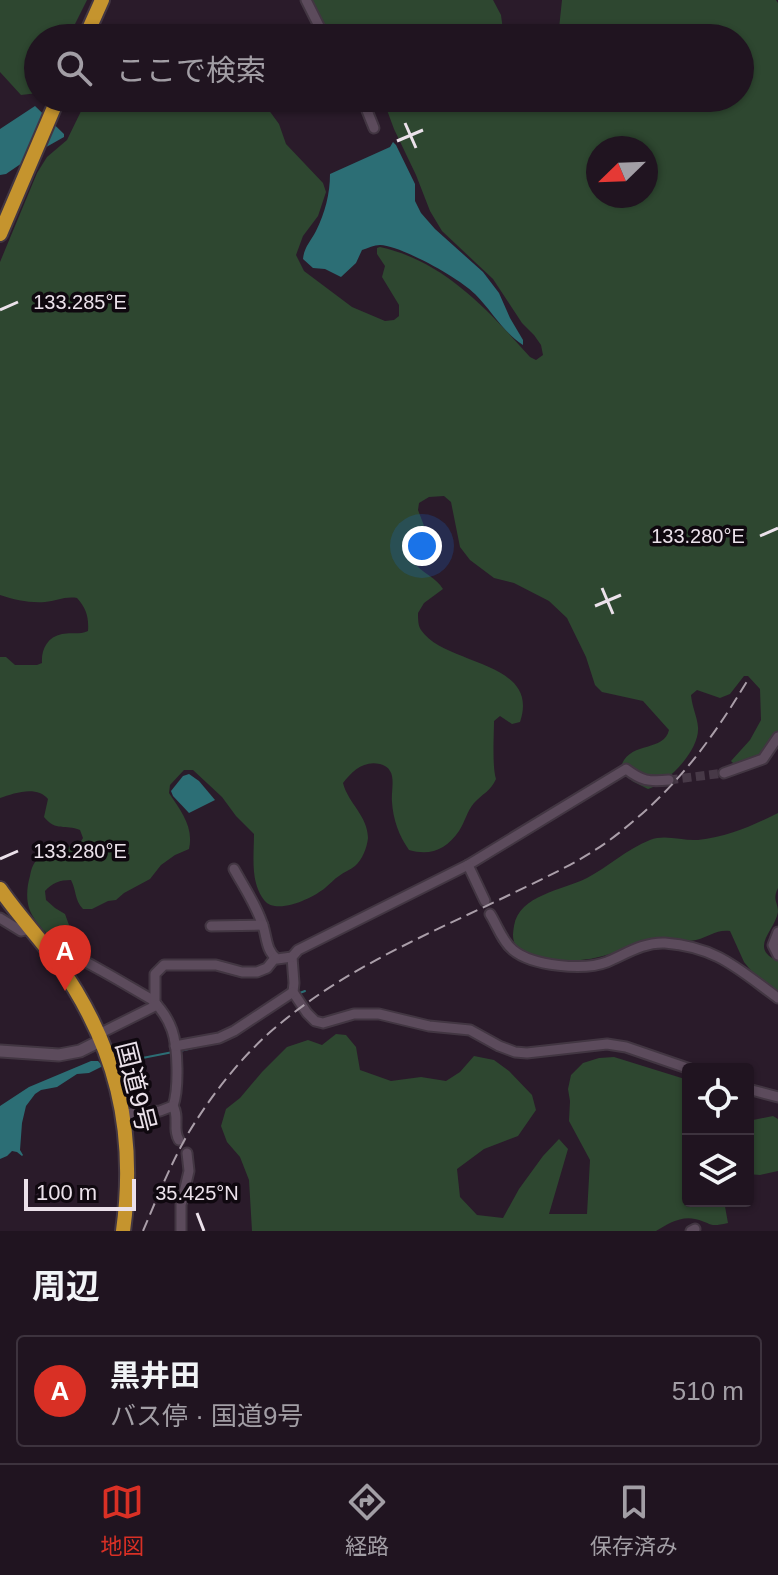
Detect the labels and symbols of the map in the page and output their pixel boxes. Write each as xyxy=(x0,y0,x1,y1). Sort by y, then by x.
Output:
north arrow xyxy=(586,136,658,208)
text: 133.285°E xyxy=(33,291,127,313)
text: 133.280°E xyxy=(651,525,745,547)
your location xyxy=(402,526,442,566)
text: 133.280°E xyxy=(33,840,127,862)
pin: A xyxy=(39,925,91,991)
street label: 国道9号 xyxy=(110,1039,162,1135)
scale bar xyxy=(24,1175,136,1211)
text: 35.425°N xyxy=(155,1182,239,1204)

